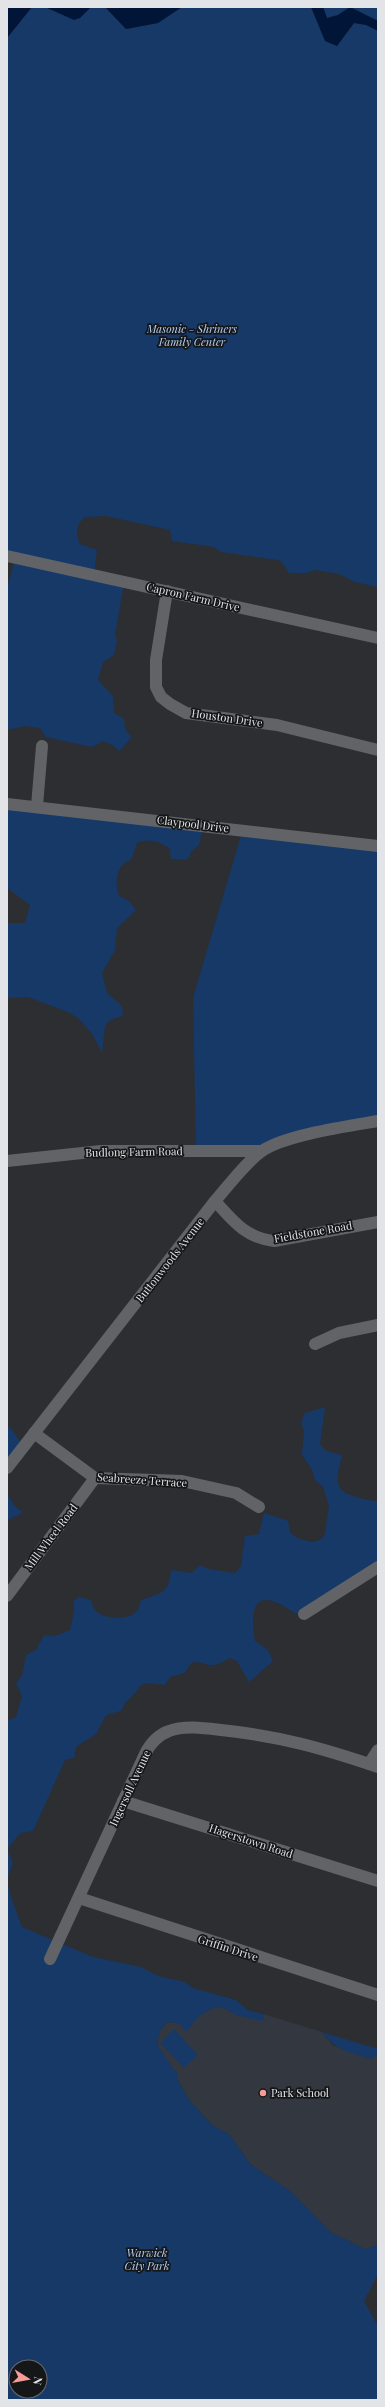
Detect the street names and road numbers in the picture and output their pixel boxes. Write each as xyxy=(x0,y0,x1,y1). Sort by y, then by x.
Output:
street label: Capron Farm Drive xyxy=(145,578,242,615)
street label: Houston Drive xyxy=(191,705,264,730)
street label: Claypool Drive xyxy=(156,812,231,835)
street label: Budlong Farm Road xyxy=(85,1143,184,1160)
street label: Buttonwoods Avenue xyxy=(132,1214,208,1305)
street label: Fieldstone Road xyxy=(273,1217,354,1246)
street label: Seabreeze Terrace xyxy=(96,1469,188,1490)
street label: Mill Wheel Road xyxy=(21,1500,81,1573)
street label: Ingersoll Avenue xyxy=(105,1747,154,1828)
street label: Hagerstown Road xyxy=(207,1820,296,1861)
street label: Griffin Drive xyxy=(196,1931,261,1964)

